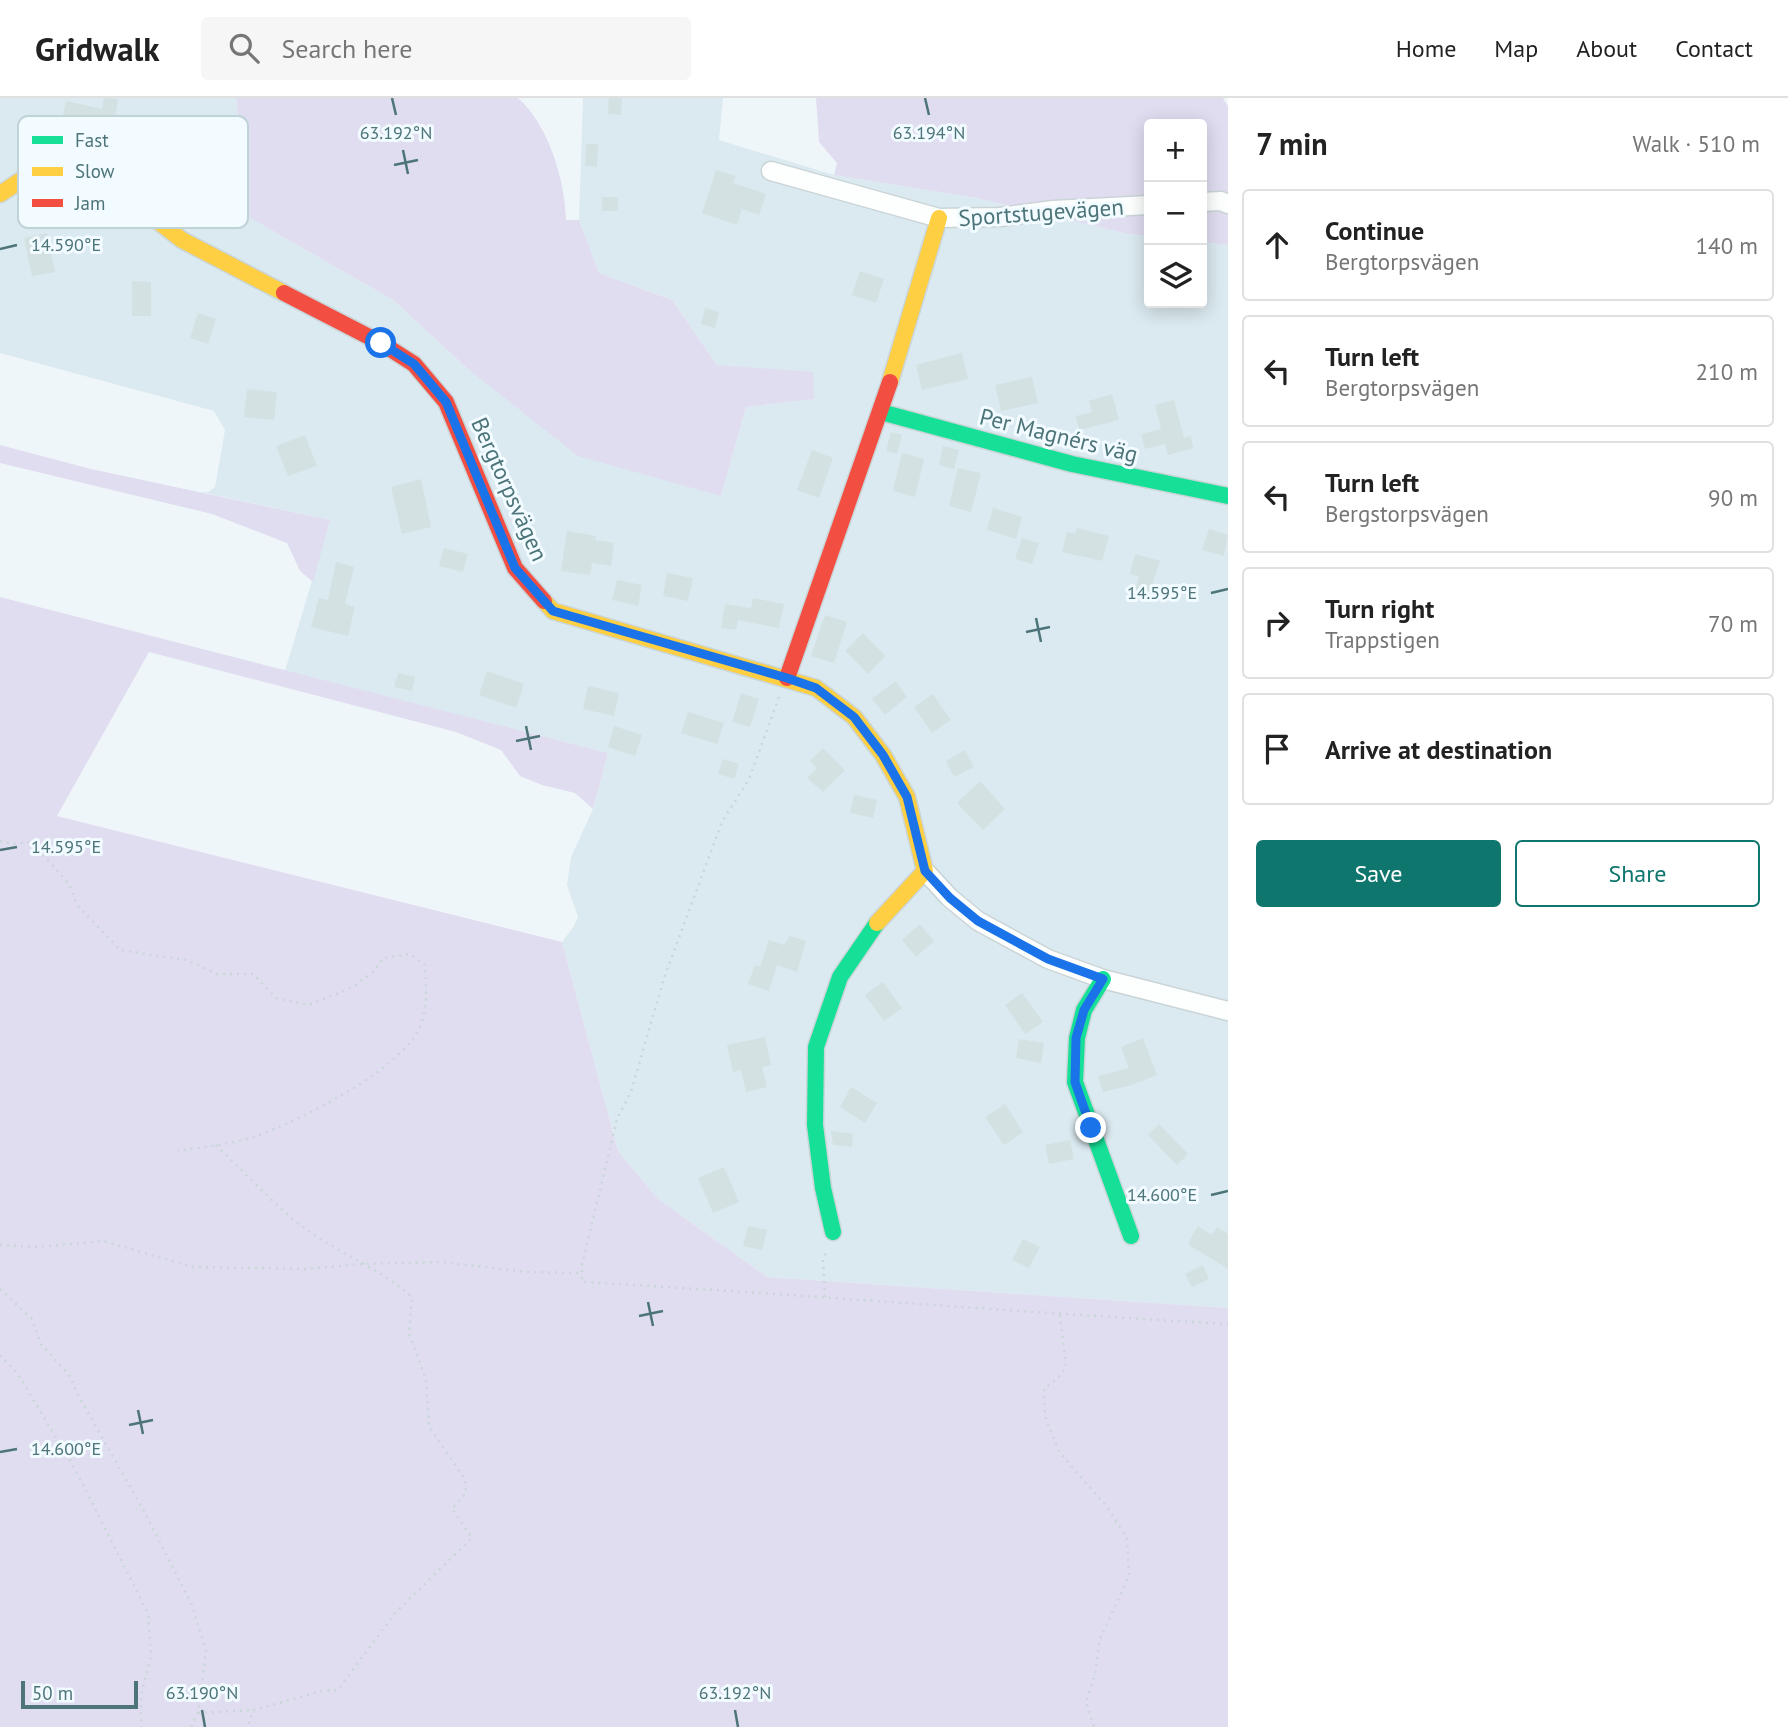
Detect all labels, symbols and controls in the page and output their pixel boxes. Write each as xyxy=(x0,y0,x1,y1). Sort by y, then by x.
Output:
search box xyxy=(201,17,691,80)
text: Gridwalk xyxy=(35,27,159,70)
icon: search xyxy=(225,29,263,67)
text: Search here xyxy=(281,32,413,65)
text: Home xyxy=(1396,33,1456,64)
text: Map xyxy=(1494,33,1538,64)
text: About xyxy=(1576,33,1637,64)
text: Contact xyxy=(1675,33,1753,64)
legend xyxy=(18,116,248,228)
map controls xyxy=(1144,119,1207,308)
button: + xyxy=(1144,119,1207,182)
text: 63.192°N xyxy=(360,121,432,144)
text: 63.194°N xyxy=(893,121,965,144)
text: 7 min xyxy=(1256,124,1328,163)
text: Fast xyxy=(75,128,109,152)
text: Walk · 510 m xyxy=(1633,129,1760,158)
text: Slow xyxy=(75,159,115,183)
button: − xyxy=(1144,182,1207,245)
text: Jam xyxy=(74,191,105,215)
street label: Sportstugevägen xyxy=(957,192,1125,232)
text: Continue xyxy=(1325,214,1424,247)
icon: ahead xyxy=(1258,226,1296,264)
text: 140 m xyxy=(1696,231,1758,260)
text: 14.590°E xyxy=(31,233,101,256)
button: layers xyxy=(1144,245,1207,308)
text: Bergtorpsvägen xyxy=(1325,247,1479,276)
route start xyxy=(365,327,396,358)
text: Turn left xyxy=(1325,340,1419,373)
icon: left xyxy=(1258,352,1296,390)
text: 210 m xyxy=(1696,357,1758,386)
text: Bergtorpsvägen xyxy=(1325,373,1479,402)
street label: Per Magnérs väg xyxy=(977,401,1141,469)
street label: Bergtorpsvägen xyxy=(465,413,555,565)
text: Turn left xyxy=(1325,466,1419,499)
icon: left xyxy=(1258,478,1296,516)
text: 90 m xyxy=(1708,483,1758,512)
text: Bergstorpsvägen xyxy=(1325,499,1489,528)
text: 14.595°E xyxy=(1127,581,1197,604)
text: Turn right xyxy=(1325,592,1434,625)
icon: right xyxy=(1258,604,1296,642)
text: 70 m xyxy=(1708,609,1758,638)
text: Trappstigen xyxy=(1325,625,1440,654)
icon: arrive xyxy=(1258,730,1296,768)
text: Arrive at destination xyxy=(1325,733,1552,766)
text: 14.595°E xyxy=(31,835,101,858)
button: Save xyxy=(1256,840,1501,907)
button: Share xyxy=(1515,840,1760,907)
route end xyxy=(1075,1112,1106,1143)
text: 14.600°E xyxy=(1127,1183,1197,1206)
text: 14.600°E xyxy=(31,1437,101,1460)
scale bar xyxy=(21,1678,138,1710)
text: 50 m xyxy=(32,1681,73,1705)
text: 63.190°N xyxy=(166,1681,238,1704)
text: 63.192°N xyxy=(699,1681,771,1704)

